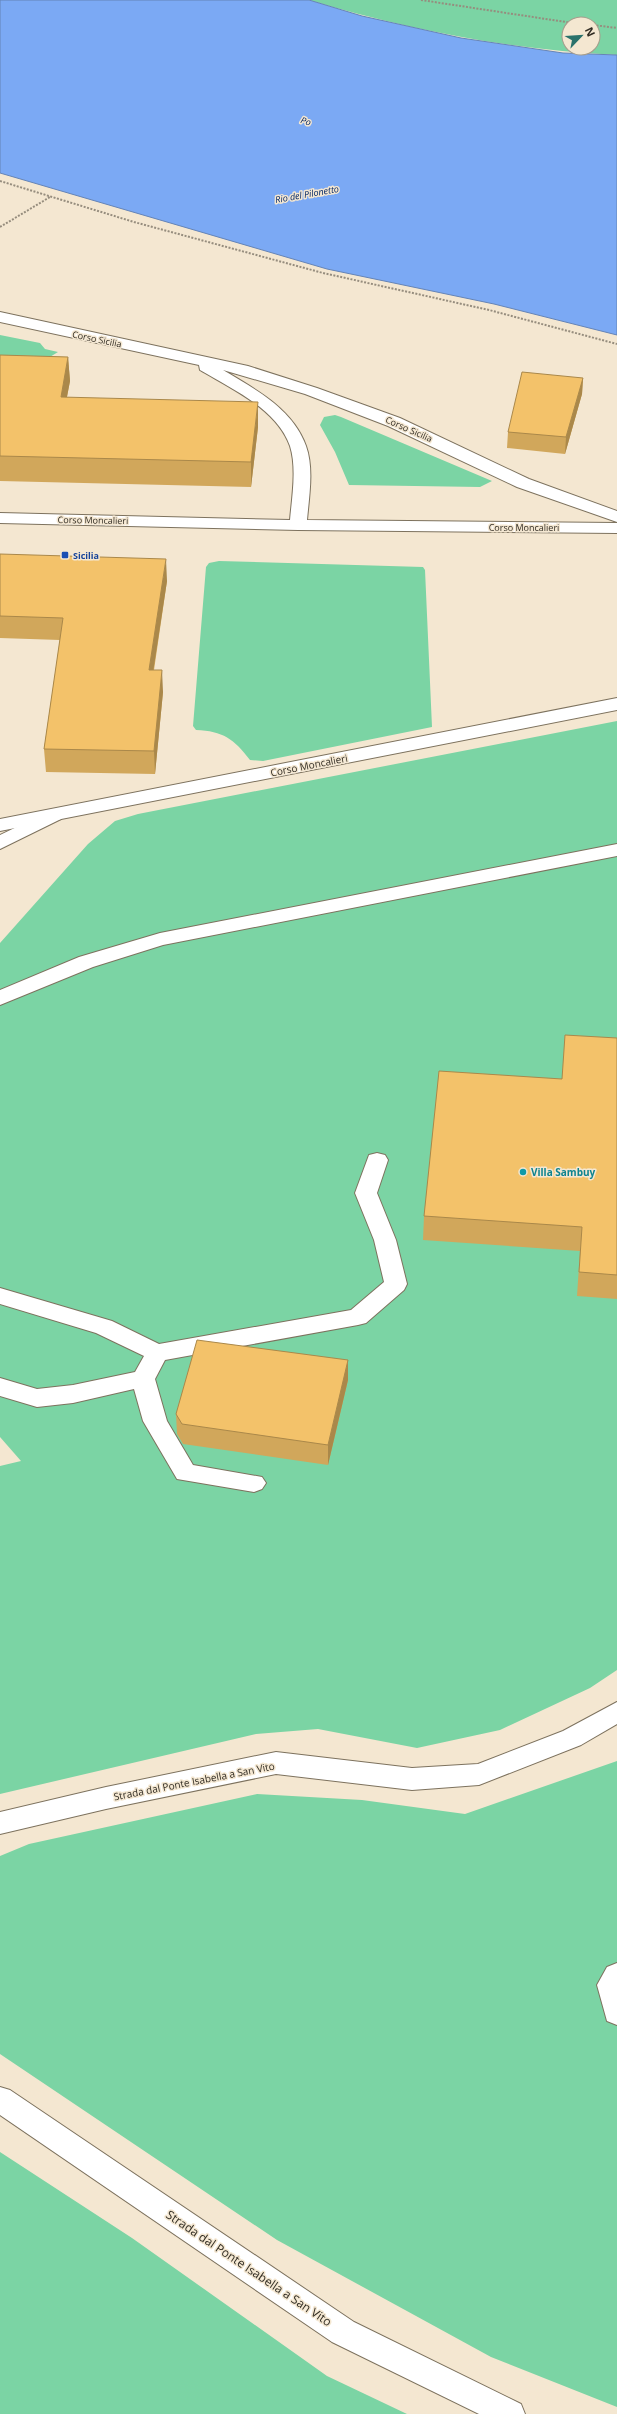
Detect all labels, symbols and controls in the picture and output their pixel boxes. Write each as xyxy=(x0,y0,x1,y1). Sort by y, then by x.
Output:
north arrow xyxy=(561,16,601,56)
text: N xyxy=(582,24,599,39)
water label: Po xyxy=(299,113,313,129)
water label: Rio del Pilonetto xyxy=(274,182,340,206)
street label: Corso Sicilia xyxy=(71,327,123,351)
street label: Corso Sicilia xyxy=(383,413,435,445)
street label: Corso Moncalieri xyxy=(58,513,128,527)
street label: Corso Moncalieri xyxy=(489,521,559,534)
place label: Sicilia xyxy=(73,549,99,562)
marker: Sicilia xyxy=(60,550,70,560)
street label: Corso Moncalieri xyxy=(269,751,349,779)
place label: Villa Sambuy xyxy=(531,1165,596,1179)
marker: Villa Sambuy xyxy=(518,1167,528,1177)
street label: Strada dal Ponte Isabella a San Vito xyxy=(112,1759,276,1803)
street label: Strada dal Ponte Isabella a San Vito xyxy=(163,2206,335,2330)

